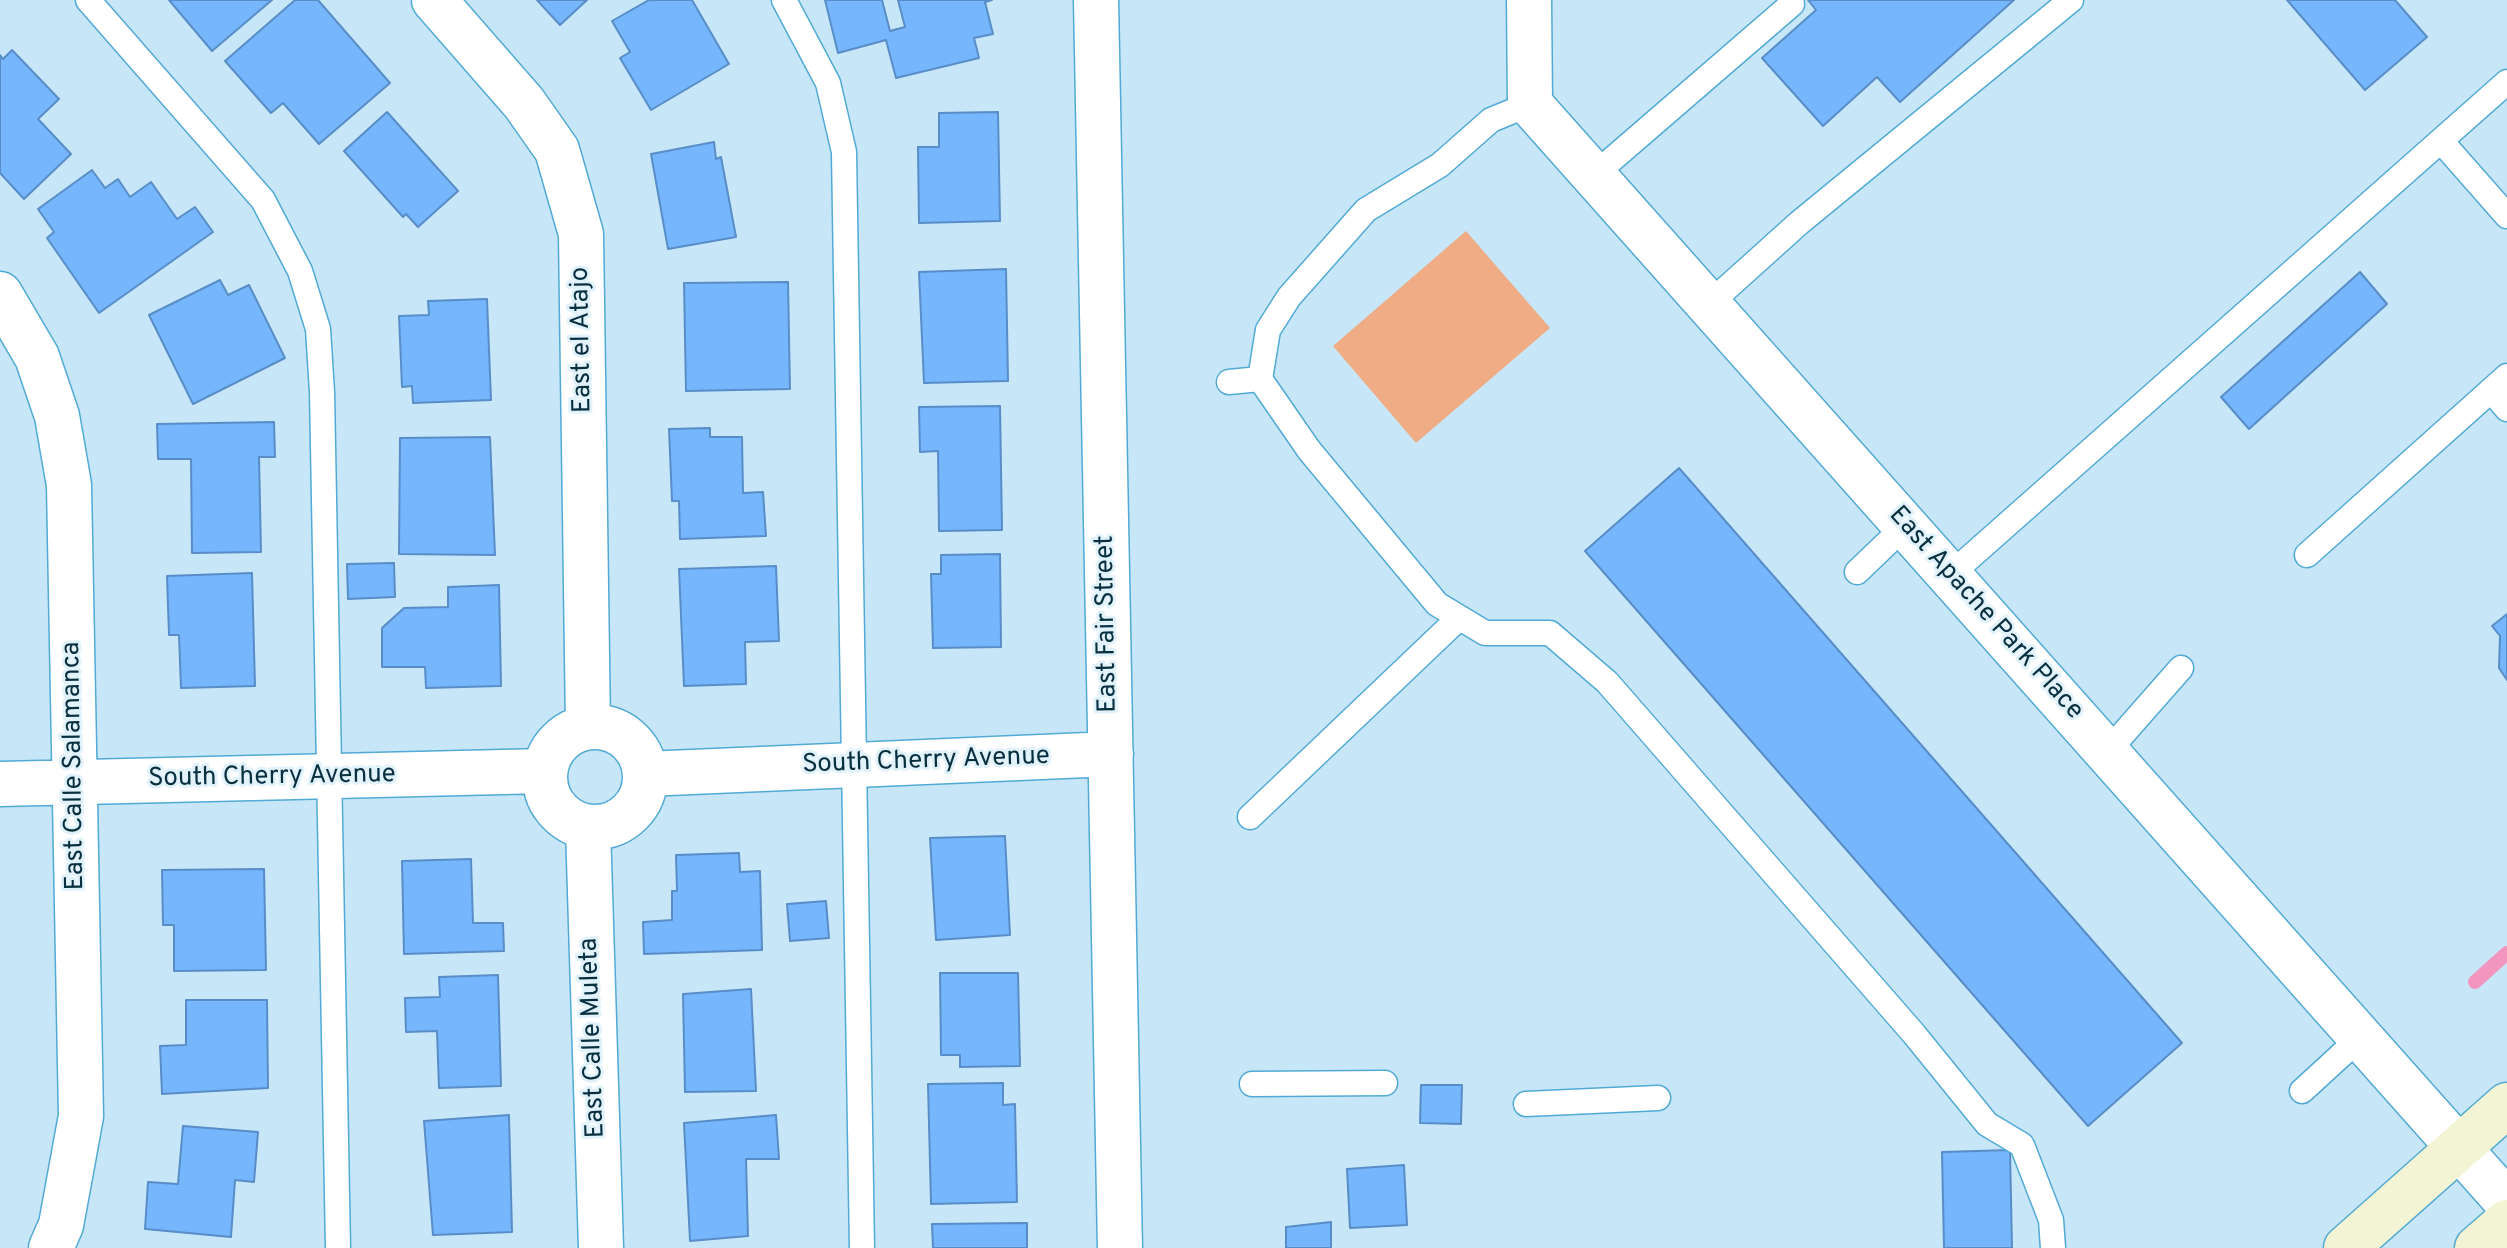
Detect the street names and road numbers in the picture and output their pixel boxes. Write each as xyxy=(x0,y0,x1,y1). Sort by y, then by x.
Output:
street label: East el Atajo xyxy=(566,267,600,413)
street label: East Apache Park Place xyxy=(1881,501,2089,727)
street label: East Fair Street xyxy=(1091,535,1125,713)
street label: East Calle Salamanca xyxy=(57,641,93,891)
street label: South Cherry Avenue xyxy=(802,742,1050,782)
street label: South Cherry Avenue xyxy=(148,760,396,796)
street label: East Calle Muleta xyxy=(575,937,613,1139)

